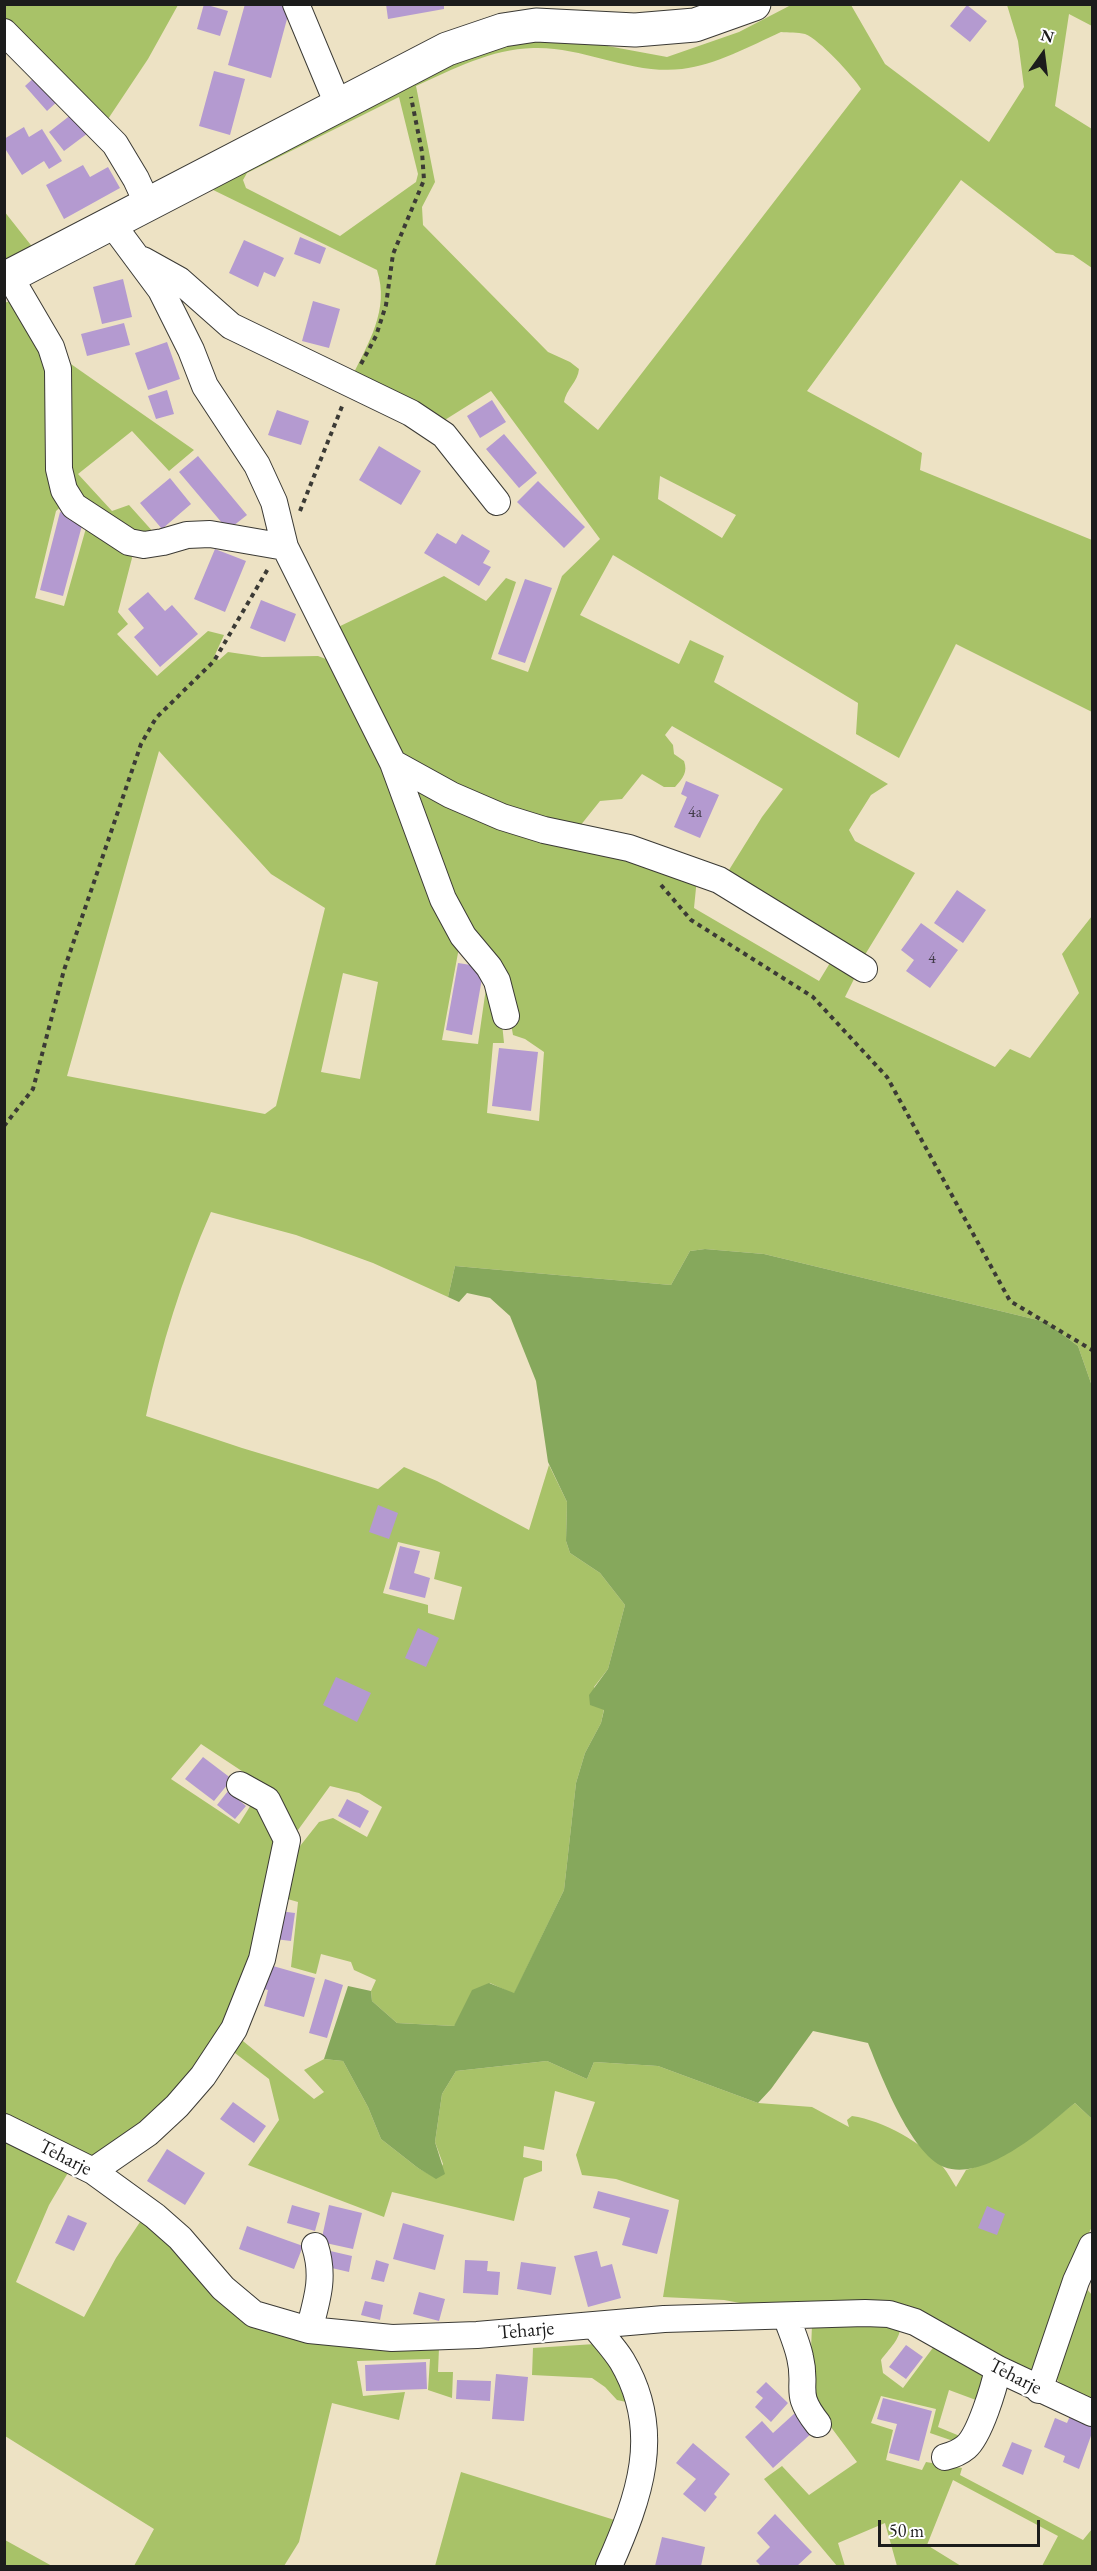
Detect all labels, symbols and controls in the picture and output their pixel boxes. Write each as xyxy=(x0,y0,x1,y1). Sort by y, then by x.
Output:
north arrow xyxy=(1013,24,1073,84)
text: N xyxy=(1039,24,1056,48)
house number: 4a xyxy=(688,803,702,823)
house number: 4 xyxy=(928,949,936,969)
street label: Teharje xyxy=(34,2135,96,2181)
street label: Teharje xyxy=(497,2317,555,2345)
street label: Teharje xyxy=(984,2354,1046,2400)
scale bar xyxy=(881,2508,1043,2546)
text: 50 m xyxy=(889,2519,924,2542)

